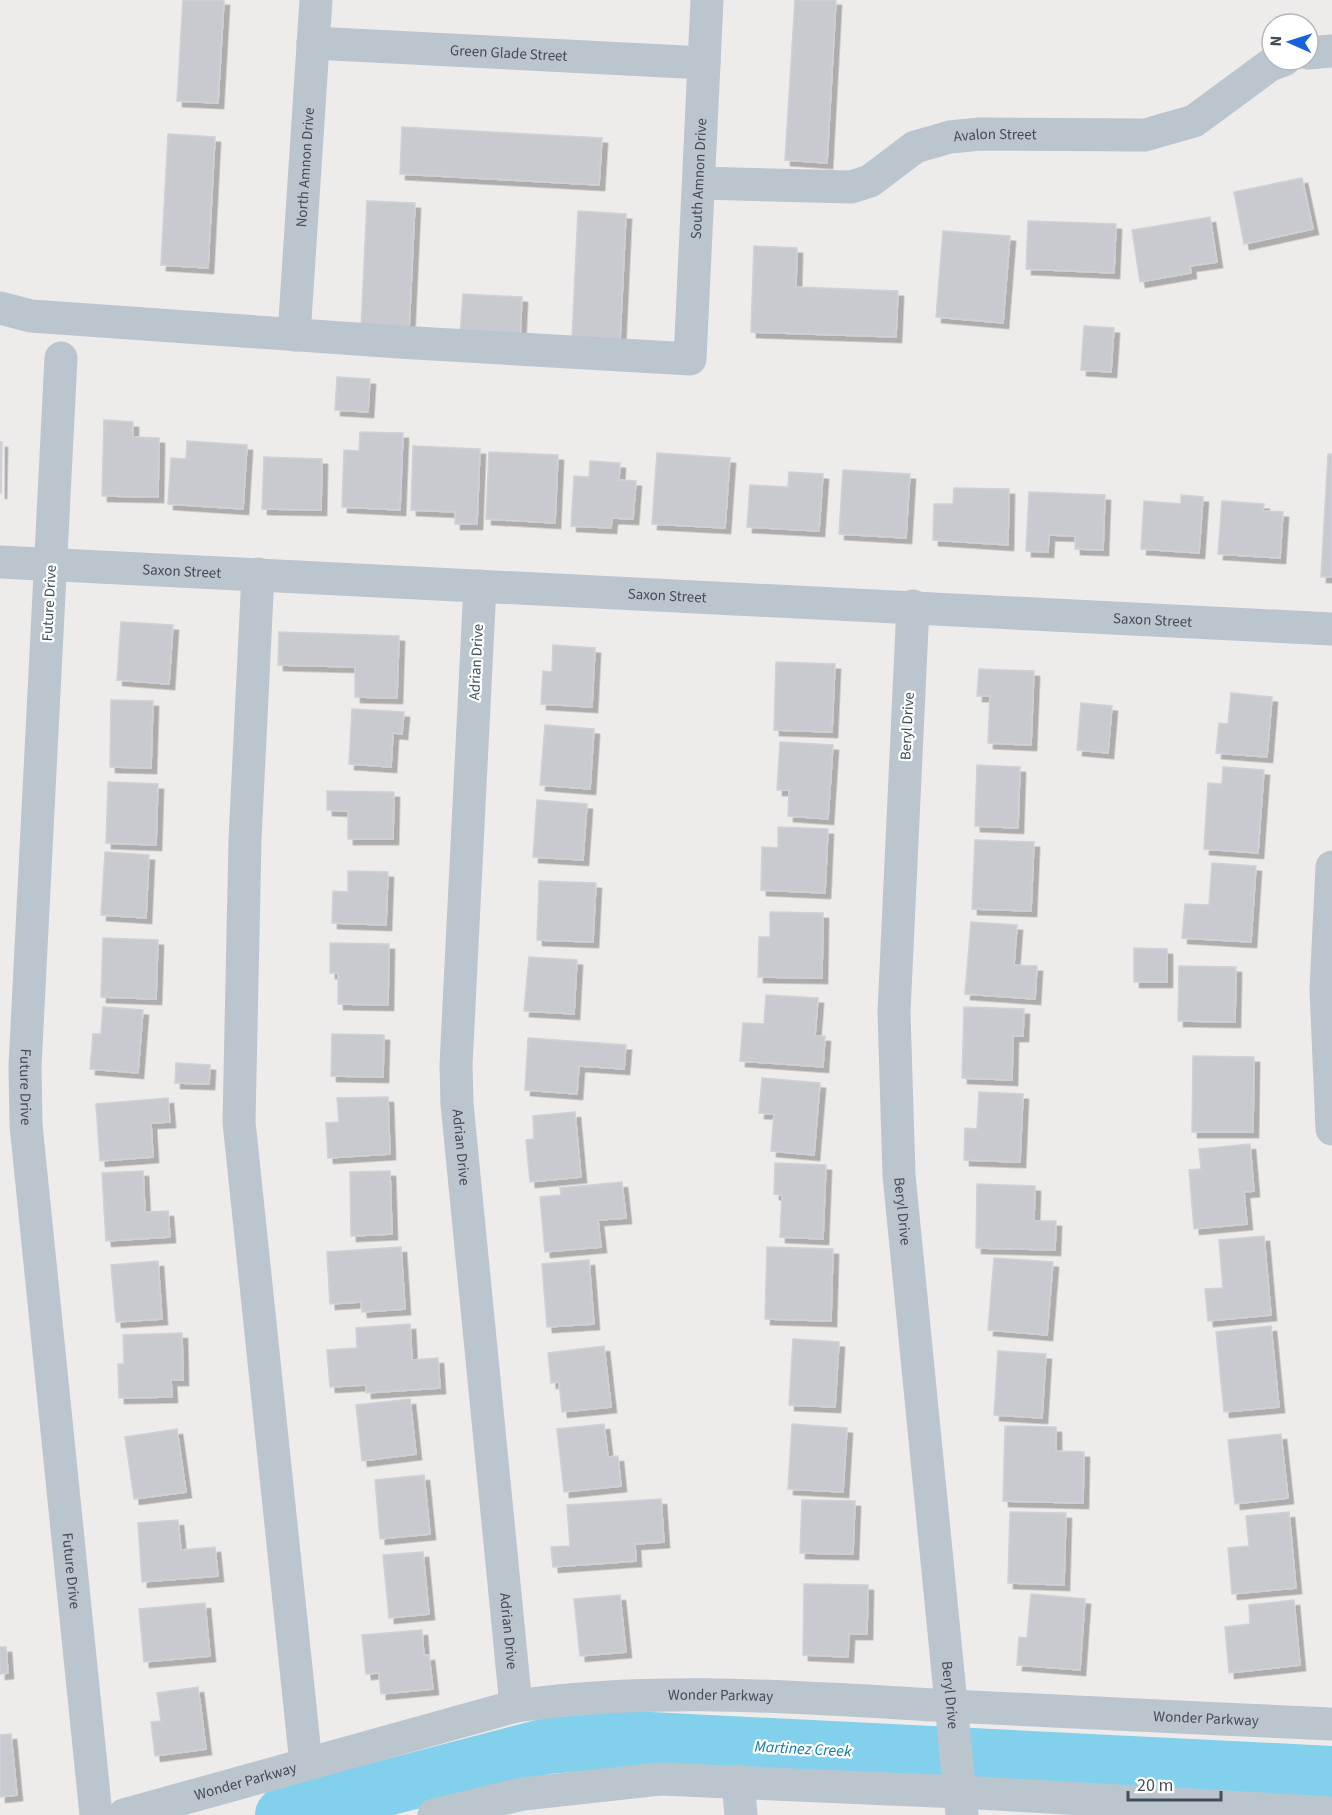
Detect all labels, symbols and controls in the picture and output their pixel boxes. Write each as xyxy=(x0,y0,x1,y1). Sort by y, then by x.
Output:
north arrow xyxy=(1260,12,1320,72)
text: N xyxy=(1265,35,1287,47)
street label: Green Glade Street xyxy=(449,40,568,67)
street label: North Amnon Drive xyxy=(291,107,320,228)
street label: South Amnon Drive xyxy=(686,118,712,240)
street label: Avalon Street xyxy=(953,124,1037,148)
street label: Saxon Street xyxy=(142,559,222,584)
street label: Future Drive xyxy=(37,564,62,642)
street label: Saxon Street xyxy=(627,584,707,609)
street label: Saxon Street xyxy=(1113,608,1193,633)
street label: Adrian Drive xyxy=(464,623,489,701)
street label: Beryl Drive xyxy=(895,691,920,761)
street label: Future Drive xyxy=(14,1048,36,1126)
street label: Adrian Drive xyxy=(447,1108,475,1186)
street label: Beryl Drive xyxy=(888,1176,916,1246)
street label: Future Drive xyxy=(56,1532,85,1610)
street label: Adrian Drive xyxy=(494,1592,522,1670)
street label: Beryl Drive xyxy=(936,1660,963,1730)
street label: Wonder Parkway xyxy=(668,1685,774,1707)
street label: Wonder Parkway xyxy=(1153,1706,1259,1732)
water label: Martinez Creek xyxy=(754,1735,852,1763)
street label: Wonder Parkway xyxy=(192,1757,299,1806)
scale bar xyxy=(1128,1764,1221,1802)
text: 20 m xyxy=(1137,1773,1173,1798)

